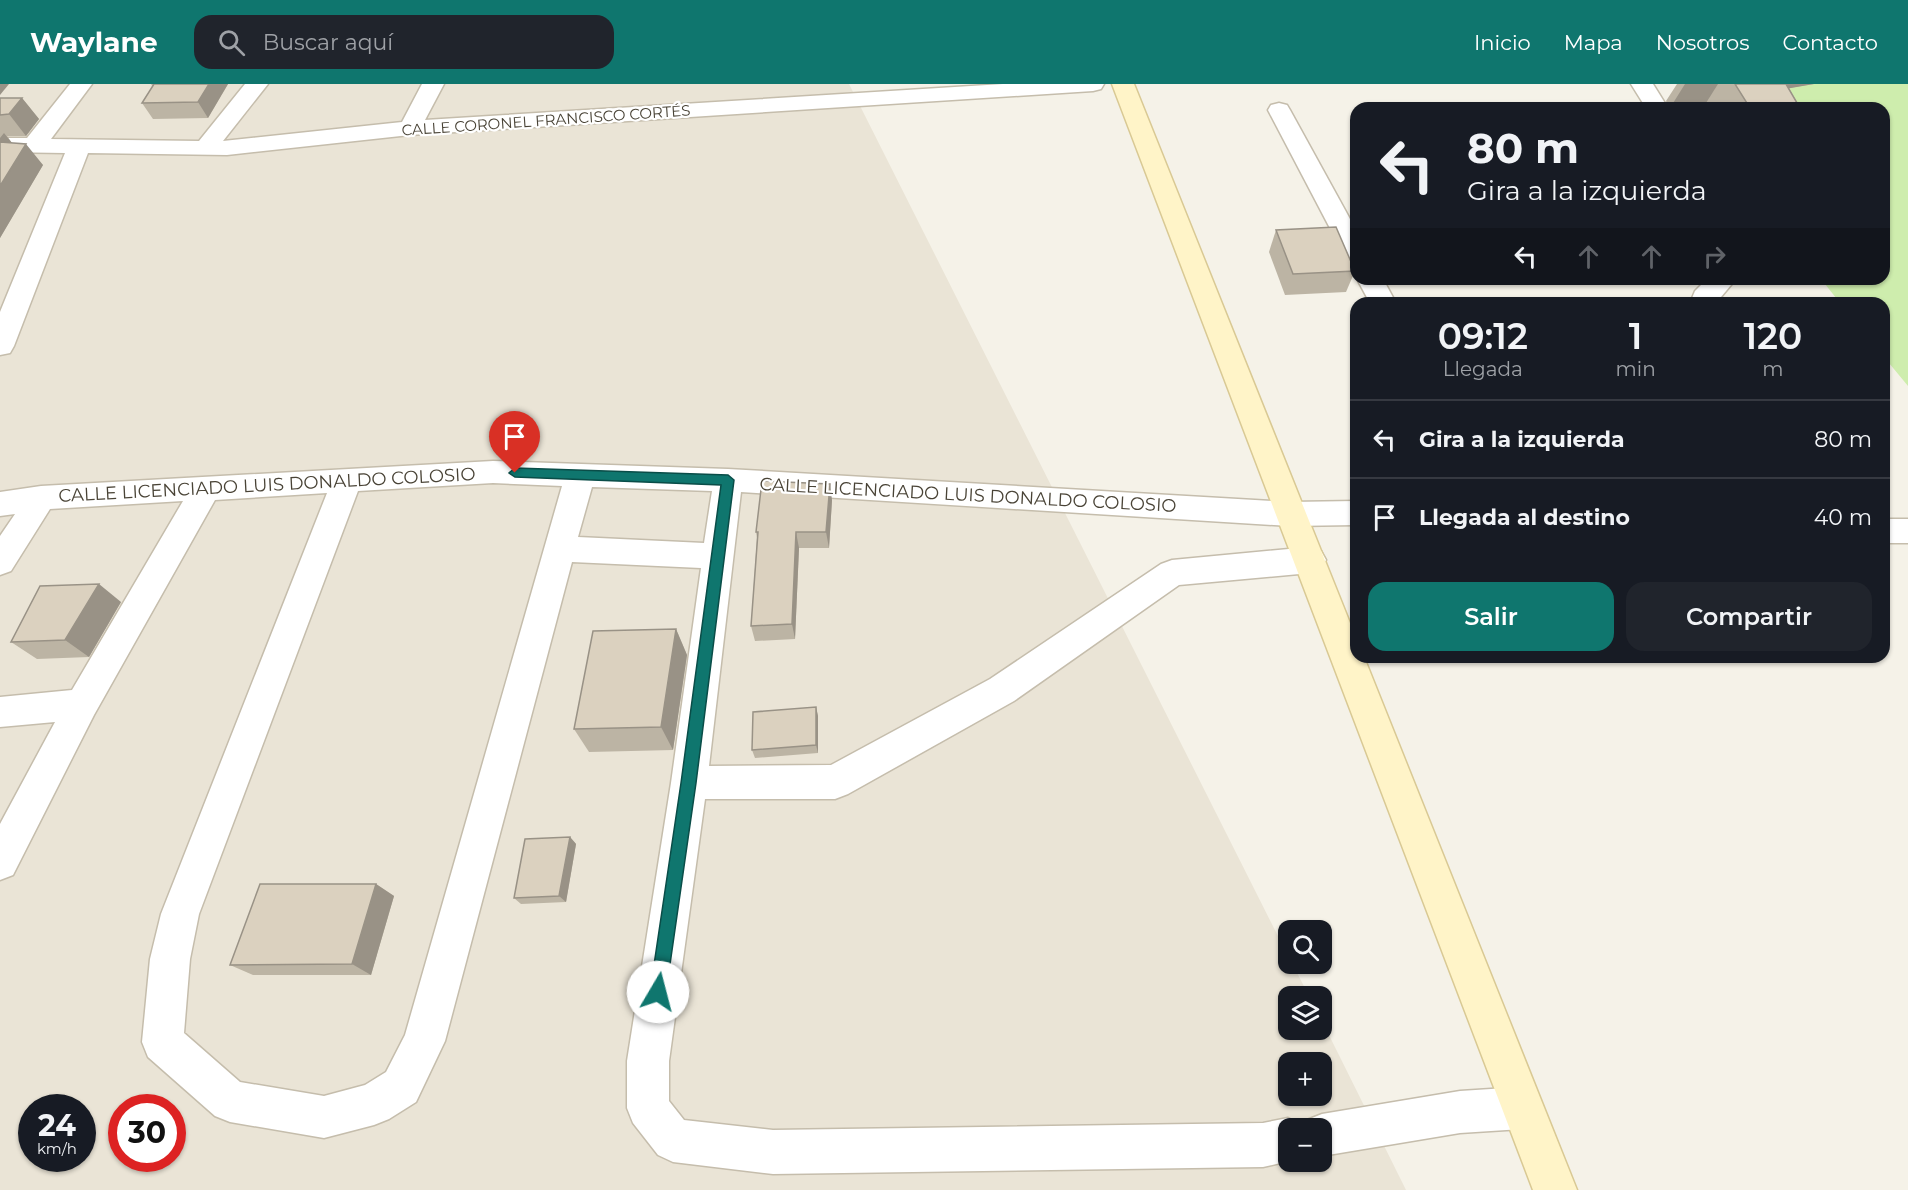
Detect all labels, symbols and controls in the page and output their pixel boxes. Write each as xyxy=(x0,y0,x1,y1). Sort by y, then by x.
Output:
search box xyxy=(194,15,614,69)
text: Waylane xyxy=(30,25,158,59)
icon: search xyxy=(215,26,248,59)
text: Buscar aquí xyxy=(263,29,393,56)
text: Inicio xyxy=(1474,30,1531,55)
text: Mapa xyxy=(1564,30,1623,55)
text: Nosotros xyxy=(1656,30,1749,55)
text: Contacto xyxy=(1782,30,1878,55)
street label: CALLE CORONEL FRANCISCO CORTÉS xyxy=(401,100,691,140)
text: 80 m xyxy=(1467,122,1579,174)
icon: left xyxy=(1368,126,1446,204)
text: Gira a la izquierda xyxy=(1467,174,1707,207)
icon: left xyxy=(1509,240,1542,273)
icon: ahead xyxy=(1572,240,1605,273)
icon: ahead xyxy=(1635,240,1668,273)
icon: right xyxy=(1698,240,1731,273)
text: 09:12 xyxy=(1438,314,1528,358)
text: 1 xyxy=(1629,314,1643,358)
text: 120 xyxy=(1743,314,1802,358)
text: Llegada xyxy=(1443,357,1523,381)
text: min xyxy=(1616,357,1656,381)
text: m xyxy=(1762,357,1783,381)
pin xyxy=(489,411,540,473)
icon: arrive xyxy=(498,420,531,453)
icon: left xyxy=(1368,423,1401,456)
text: Gira a la izquierda xyxy=(1419,426,1625,453)
text: 80 m xyxy=(1814,426,1872,453)
street label: CALLE LICENCIADO LUIS DONALDO COLOSIO xyxy=(58,463,476,507)
street label: CALLE LICENCIADO LUIS DONALDO COLOSIO xyxy=(759,473,1177,517)
icon: arrive xyxy=(1368,501,1401,534)
text: Llegada al destino xyxy=(1419,504,1630,531)
text: 40 m xyxy=(1814,504,1872,531)
button: Salir xyxy=(1368,582,1614,651)
button: Compartir xyxy=(1626,582,1872,651)
map controls xyxy=(1278,920,1332,1172)
button: search xyxy=(1278,920,1332,974)
position arrow xyxy=(626,960,690,1024)
button: layers xyxy=(1278,986,1332,1040)
button: + xyxy=(1278,1052,1332,1106)
speed limit sign: 30 xyxy=(108,1094,186,1172)
text: 24 xyxy=(38,1107,76,1144)
button: − xyxy=(1278,1118,1332,1172)
text: km/h xyxy=(37,1139,77,1158)

